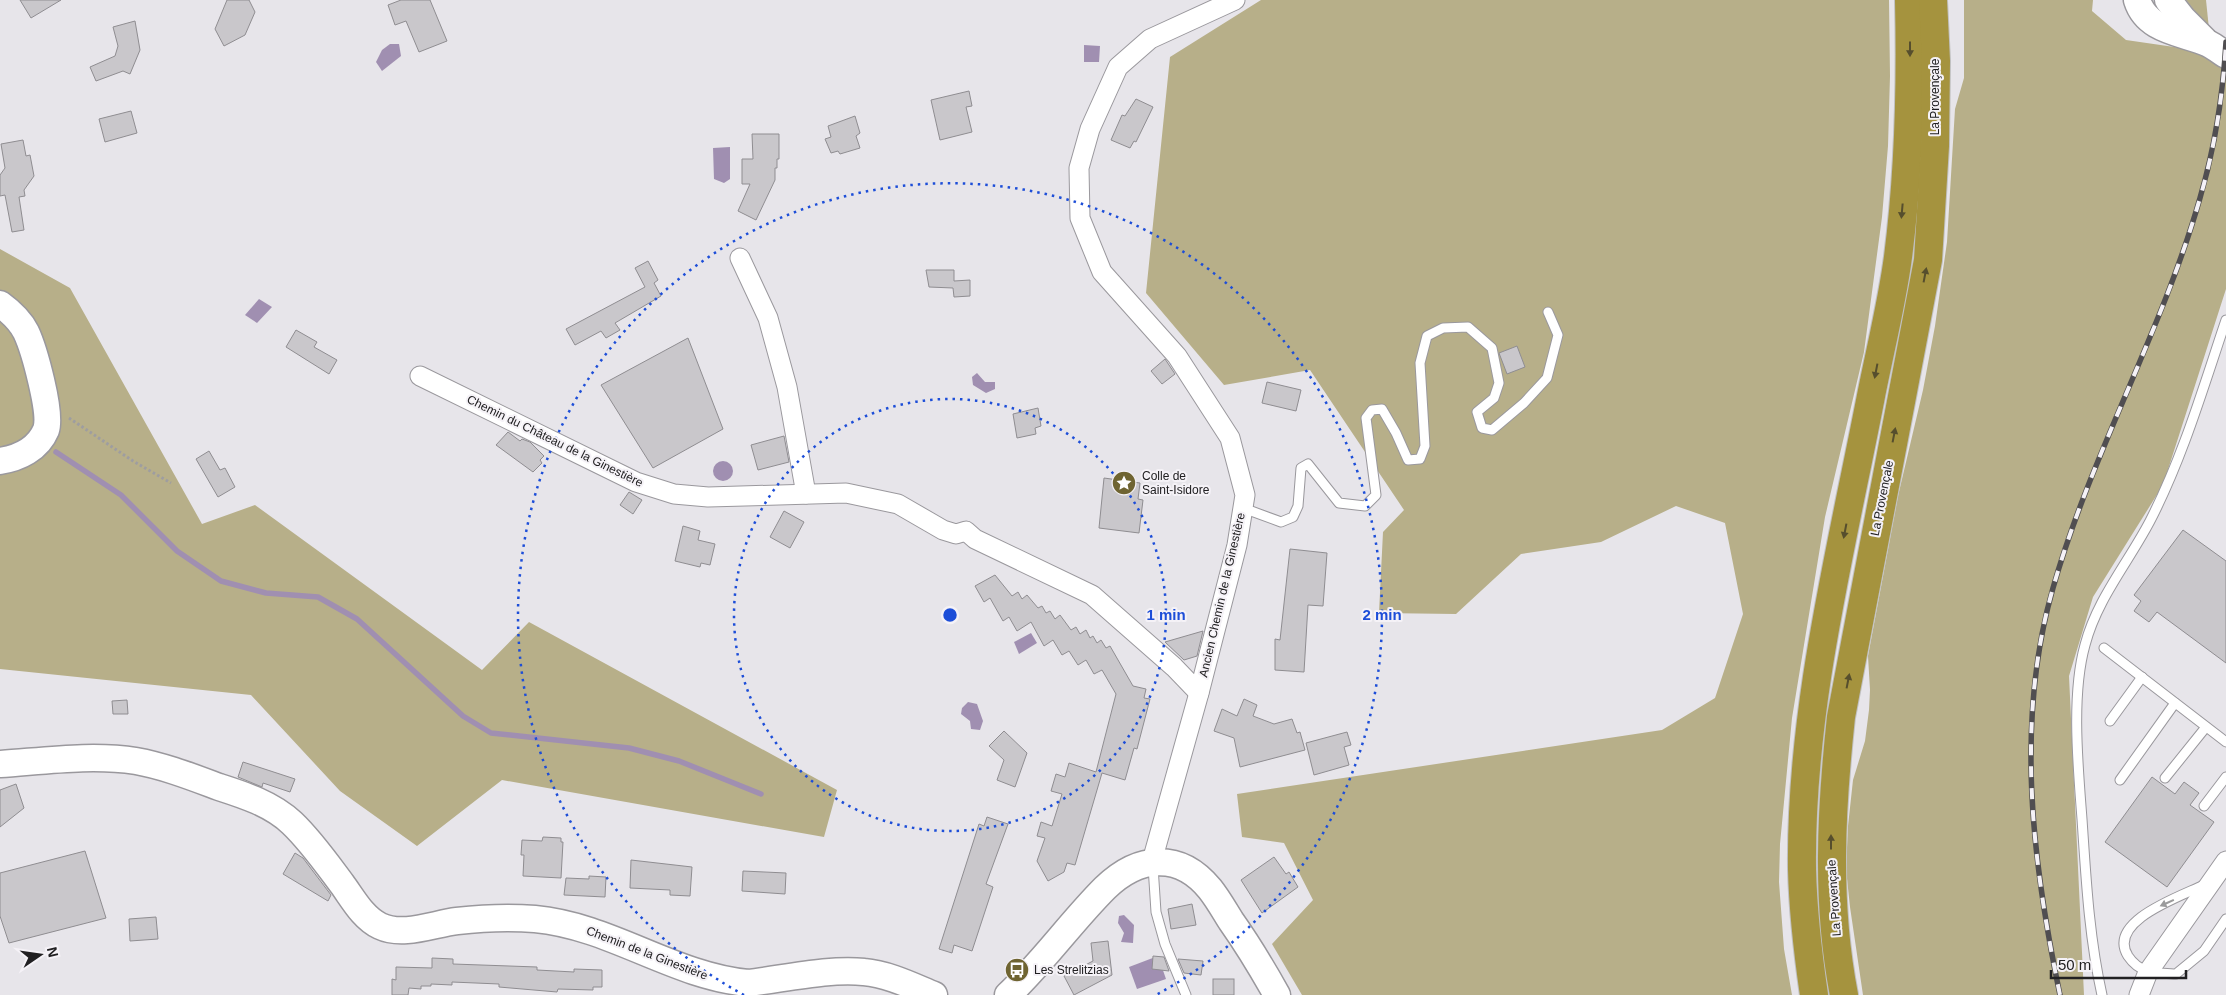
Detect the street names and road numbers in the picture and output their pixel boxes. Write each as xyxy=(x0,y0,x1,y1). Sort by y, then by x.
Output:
street label: La Provençale xyxy=(1928,58,1942,135)
street label: Chemin du Château de la Ginestière xyxy=(465,392,646,490)
street label: La Provençale xyxy=(1868,459,1896,537)
street label: Ancien Chemin de la Ginestière xyxy=(1196,511,1248,679)
street label: La Provençale xyxy=(1824,859,1844,937)
street label: Chemin de la Ginestière xyxy=(584,923,710,983)

